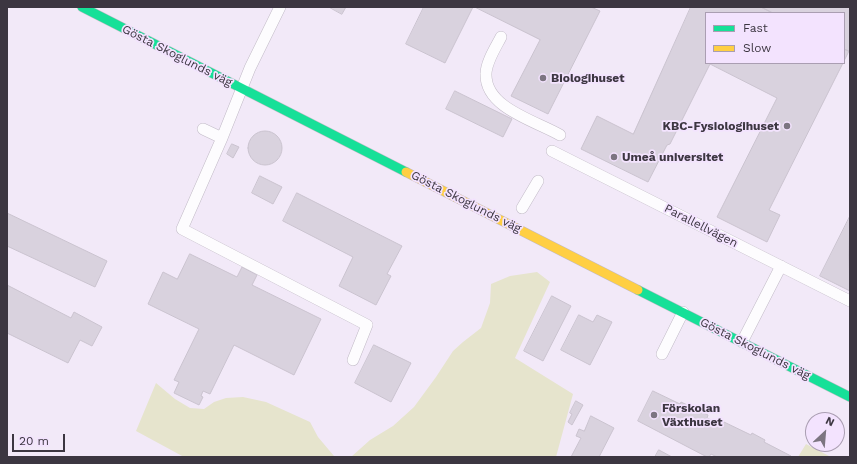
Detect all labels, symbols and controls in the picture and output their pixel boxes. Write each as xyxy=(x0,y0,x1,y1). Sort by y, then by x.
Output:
legend xyxy=(705,12,845,64)
text: Fast xyxy=(743,21,768,35)
street label: Gösta Skoglunds väg xyxy=(120,22,234,90)
text: Slow xyxy=(743,41,771,55)
place label: Biologihuset xyxy=(551,71,624,85)
marker: Biologihuset xyxy=(538,73,548,83)
place label: KBC-Fysiologihuset xyxy=(663,119,779,133)
marker: KBC-Fysiologihuset xyxy=(782,121,792,131)
place label: Umeå universitet xyxy=(622,150,723,164)
marker: Umeå universitet xyxy=(609,152,619,162)
street label: Gösta Skoglunds väg xyxy=(409,168,523,236)
street label: Parallellvägen xyxy=(662,201,740,251)
street label: Gösta Skoglunds väg xyxy=(698,315,812,383)
place label: Förskolan Växthuset xyxy=(662,401,723,429)
marker: Förskolan Växthuset xyxy=(649,410,659,420)
north arrow xyxy=(805,412,845,452)
text: N xyxy=(824,414,837,429)
scale bar xyxy=(14,426,67,452)
text: 20 m xyxy=(19,434,49,448)

